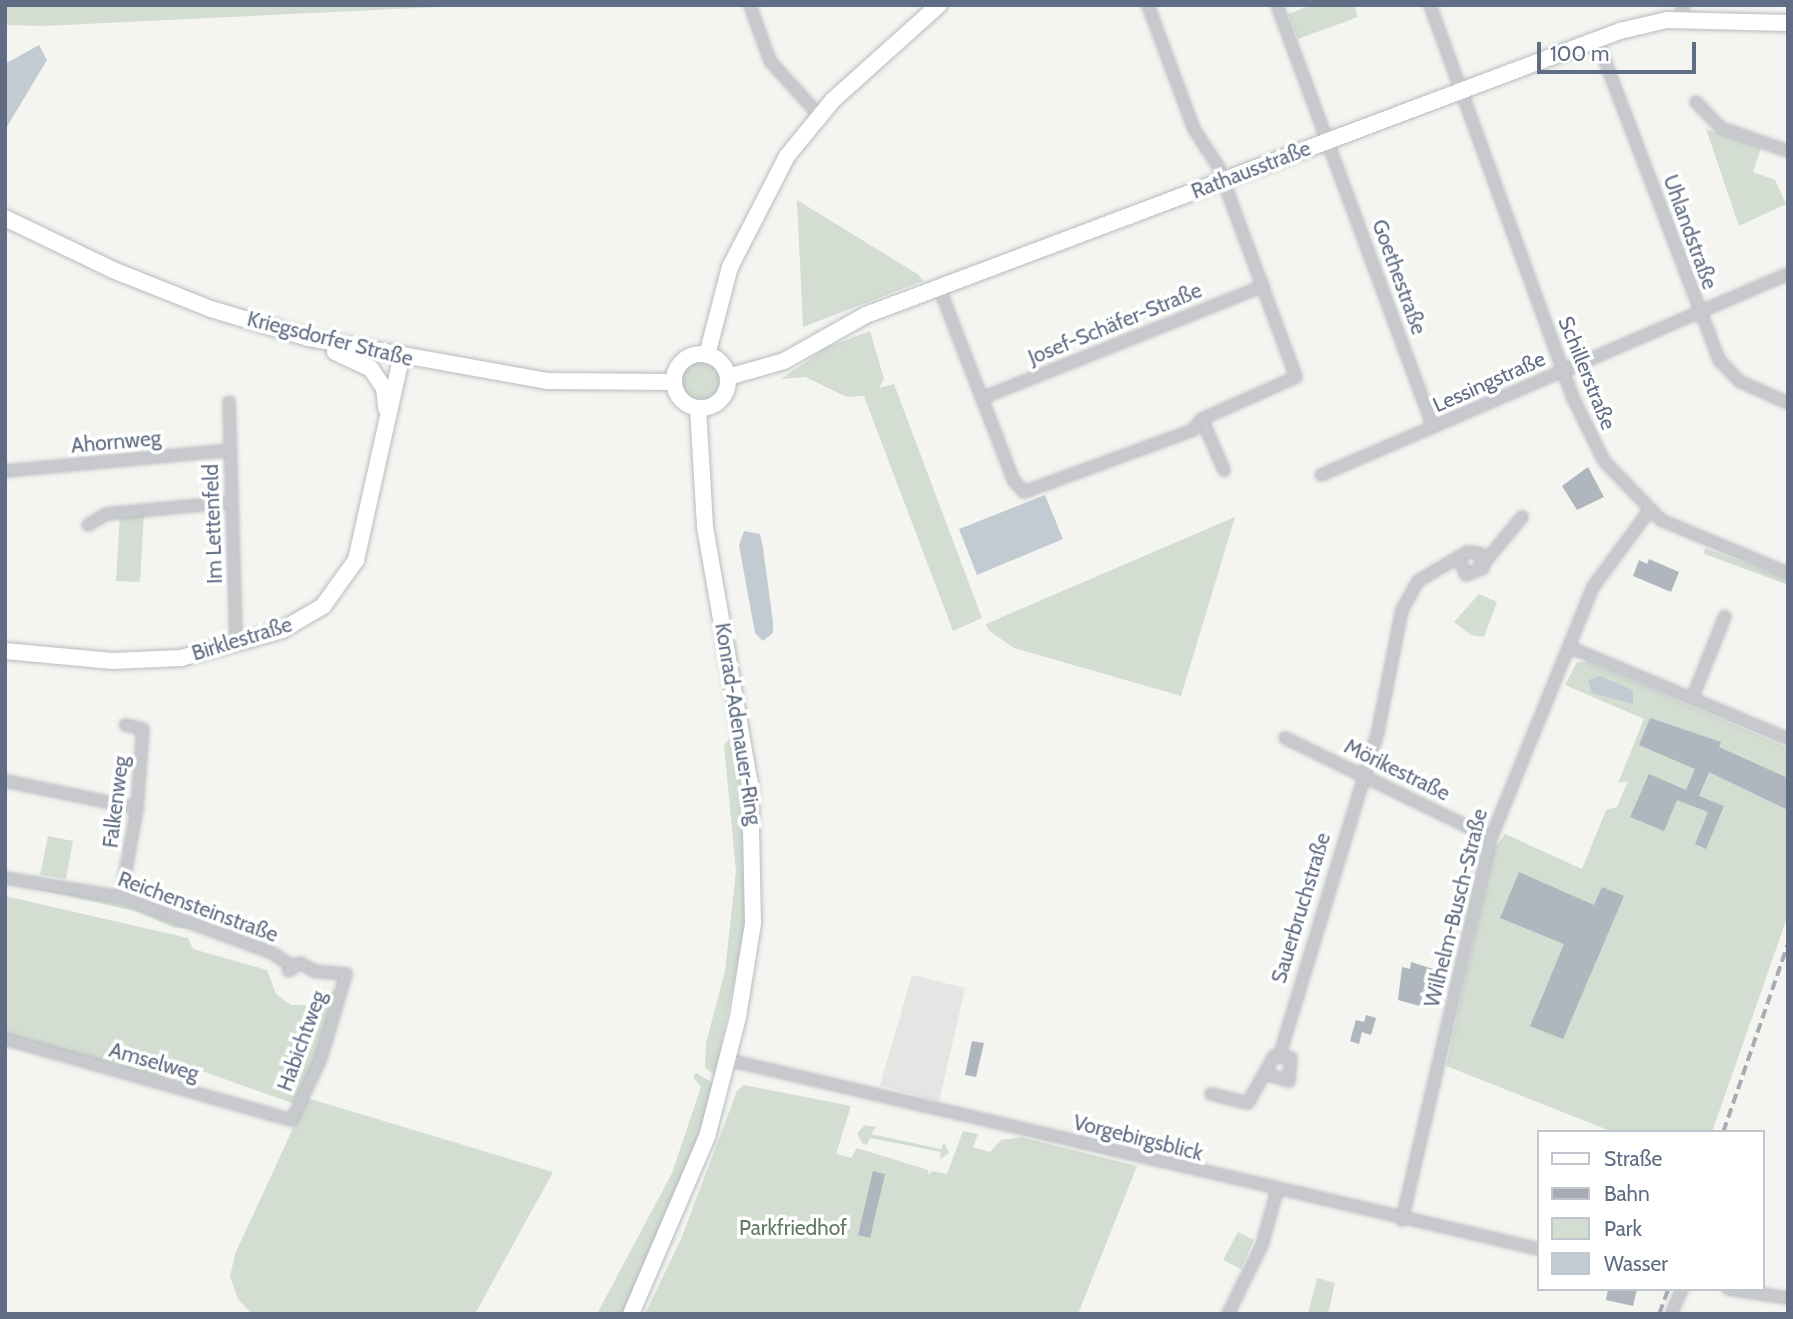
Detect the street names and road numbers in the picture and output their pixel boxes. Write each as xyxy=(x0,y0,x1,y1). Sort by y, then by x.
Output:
street label: Rathausstraße xyxy=(1188,136,1314,204)
street label: Uhlandstraße xyxy=(1658,171,1722,293)
street label: Goethestraße xyxy=(1367,216,1431,338)
street label: Josef-Schäfer-Straße xyxy=(1025,278,1205,370)
street label: Kriegsdorfer Straße xyxy=(245,306,415,372)
street label: Schillerstraße xyxy=(1553,313,1621,433)
street label: Lessingstraße xyxy=(1429,346,1549,418)
street label: Ahornweg xyxy=(70,426,162,458)
street label: Im Lettenfeld xyxy=(198,464,228,584)
street label: Birklestraße xyxy=(189,612,295,666)
street label: Konrad-Adenauer-Ring xyxy=(710,621,766,827)
street label: Mörikestraße xyxy=(1340,734,1454,806)
street label: Falkenweg xyxy=(98,755,134,849)
street label: Wilhelm-Busch-Straße xyxy=(1419,806,1493,1010)
street label: Sauerbruchstraße xyxy=(1266,830,1336,986)
street label: Reichensteinstraße xyxy=(114,866,282,948)
street label: Habichtweg xyxy=(272,987,332,1095)
street label: Amselweg xyxy=(106,1037,202,1087)
street label: Vorgebirgsblick xyxy=(1071,1110,1205,1166)

